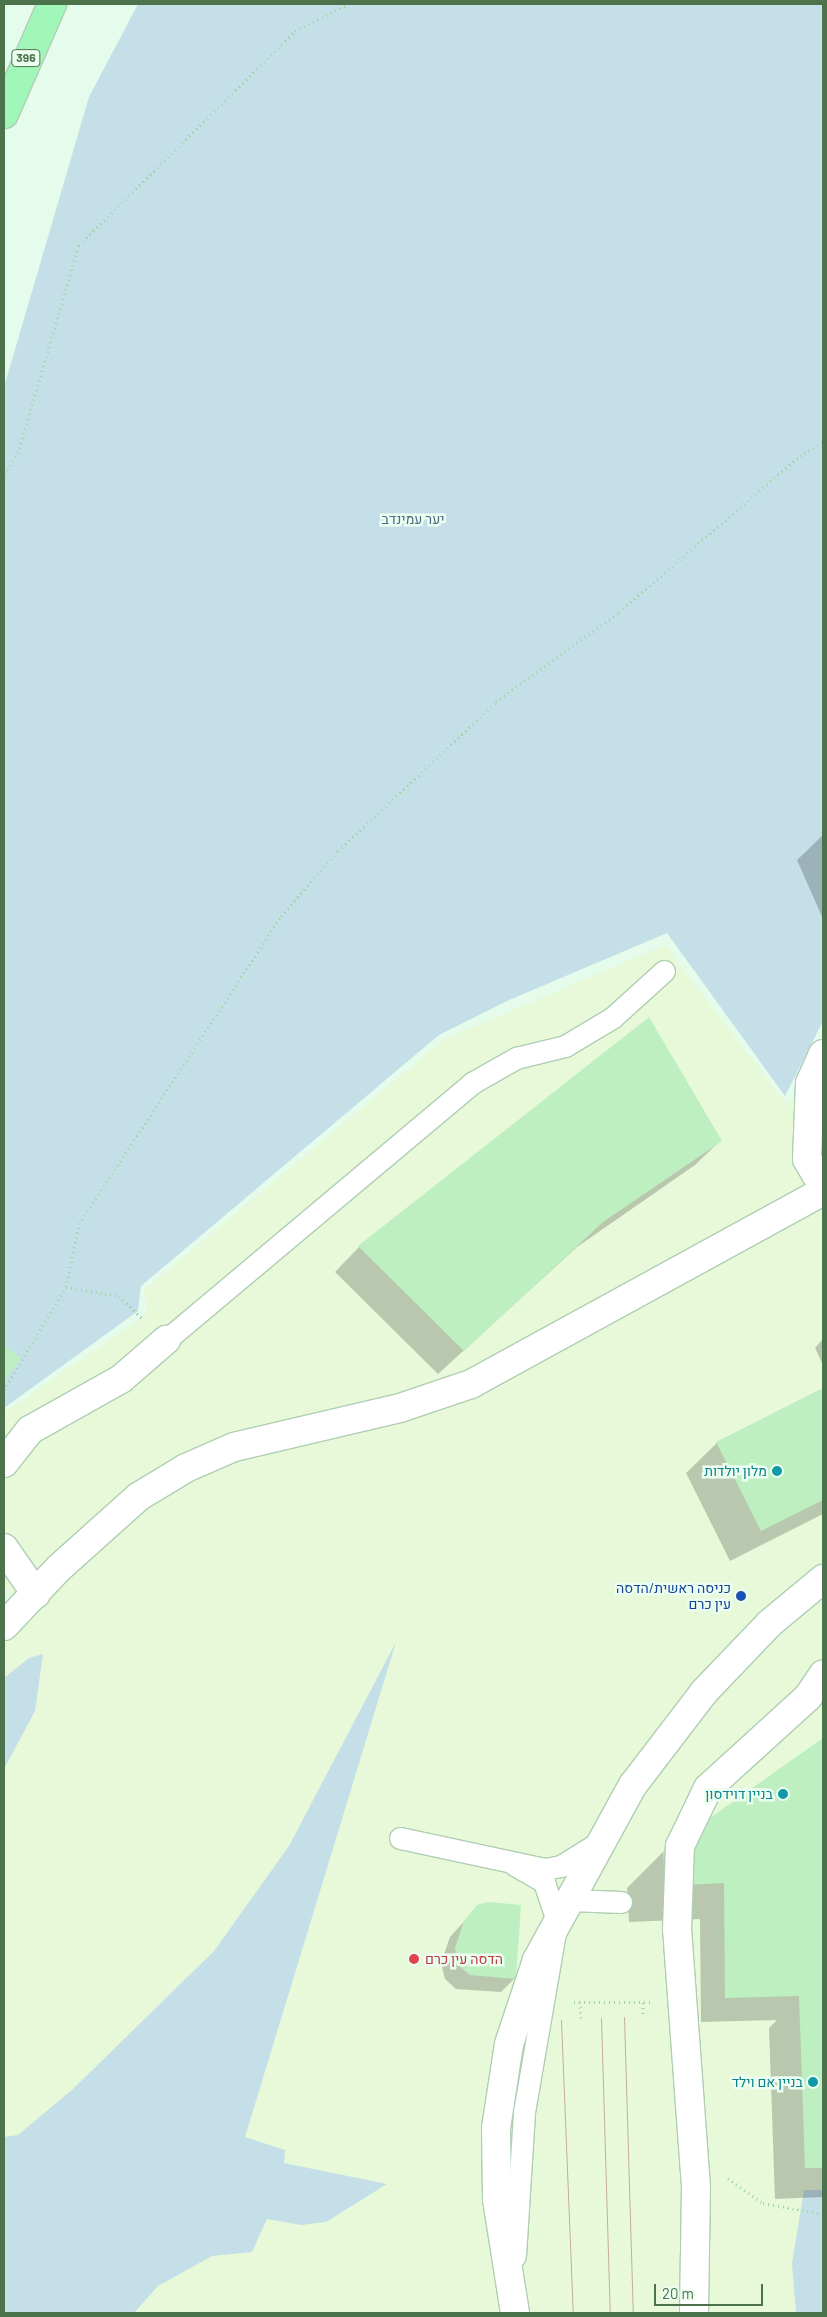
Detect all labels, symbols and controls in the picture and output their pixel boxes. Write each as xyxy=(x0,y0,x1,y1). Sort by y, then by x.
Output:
road number: 396 xyxy=(11,48,41,68)
park label: יער עמינדב xyxy=(382,511,444,527)
place label: מלון יולדות xyxy=(704,1463,767,1479)
marker: מלון יולדות xyxy=(771,1465,783,1477)
place label: כניסה ראשית/הדסה עין כרם xyxy=(616,1580,731,1612)
marker: כניסה ראשית/הדסה עין כרם xyxy=(735,1590,747,1602)
place label: בניין דוידסון xyxy=(705,1786,773,1802)
marker: בניין דוידסון xyxy=(777,1788,789,1800)
place label: הדסה עין כרם xyxy=(425,1951,503,1967)
marker: הדסה עין כרם xyxy=(407,1952,421,1966)
place label: בניין אם וילד xyxy=(732,2074,803,2090)
marker: בניין אם וילד xyxy=(807,2076,819,2088)
scale bar xyxy=(657,2274,766,2306)
text: 20 m xyxy=(662,2284,694,2302)

